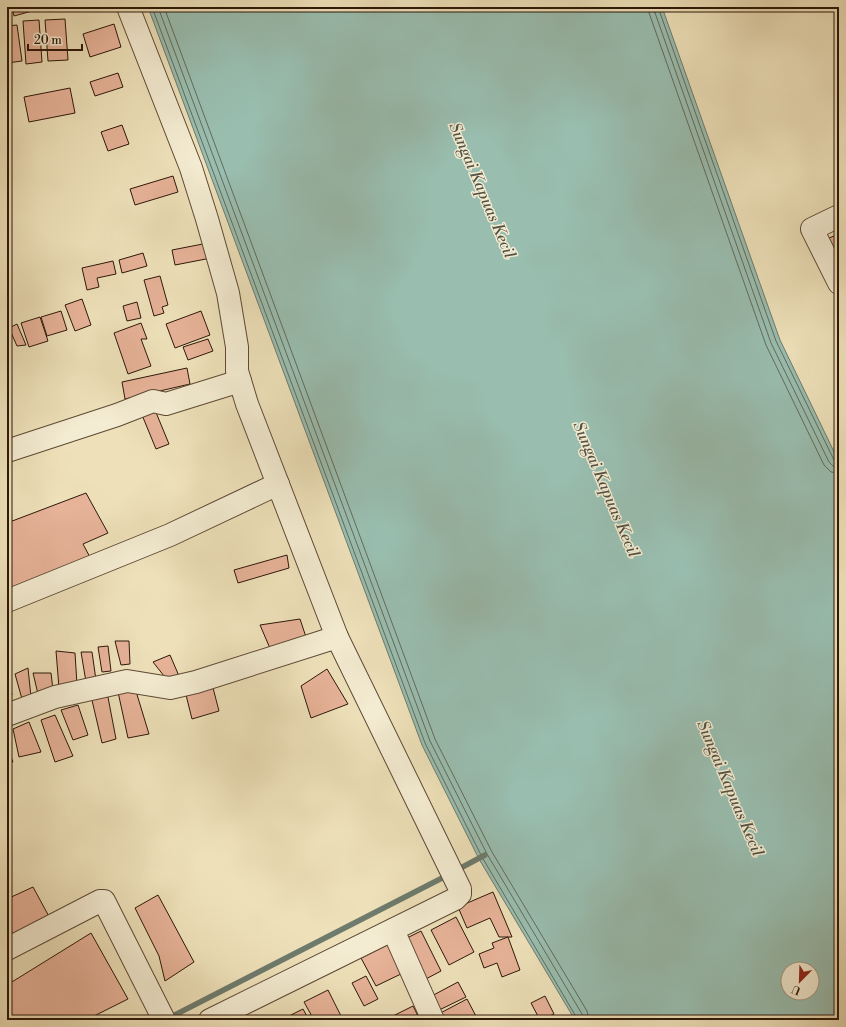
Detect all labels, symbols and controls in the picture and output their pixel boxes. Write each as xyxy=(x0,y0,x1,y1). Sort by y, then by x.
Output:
scale bar xyxy=(28,26,82,52)
text: 20 m xyxy=(34,33,62,48)
water label: Sungai Kapuas Kecil xyxy=(444,119,520,262)
water label: Sungai Kapuas Kecil xyxy=(568,418,644,561)
water label: Sungai Kapuas Kecil xyxy=(692,717,768,860)
north arrow xyxy=(780,961,820,1001)
text: U xyxy=(789,981,803,997)

